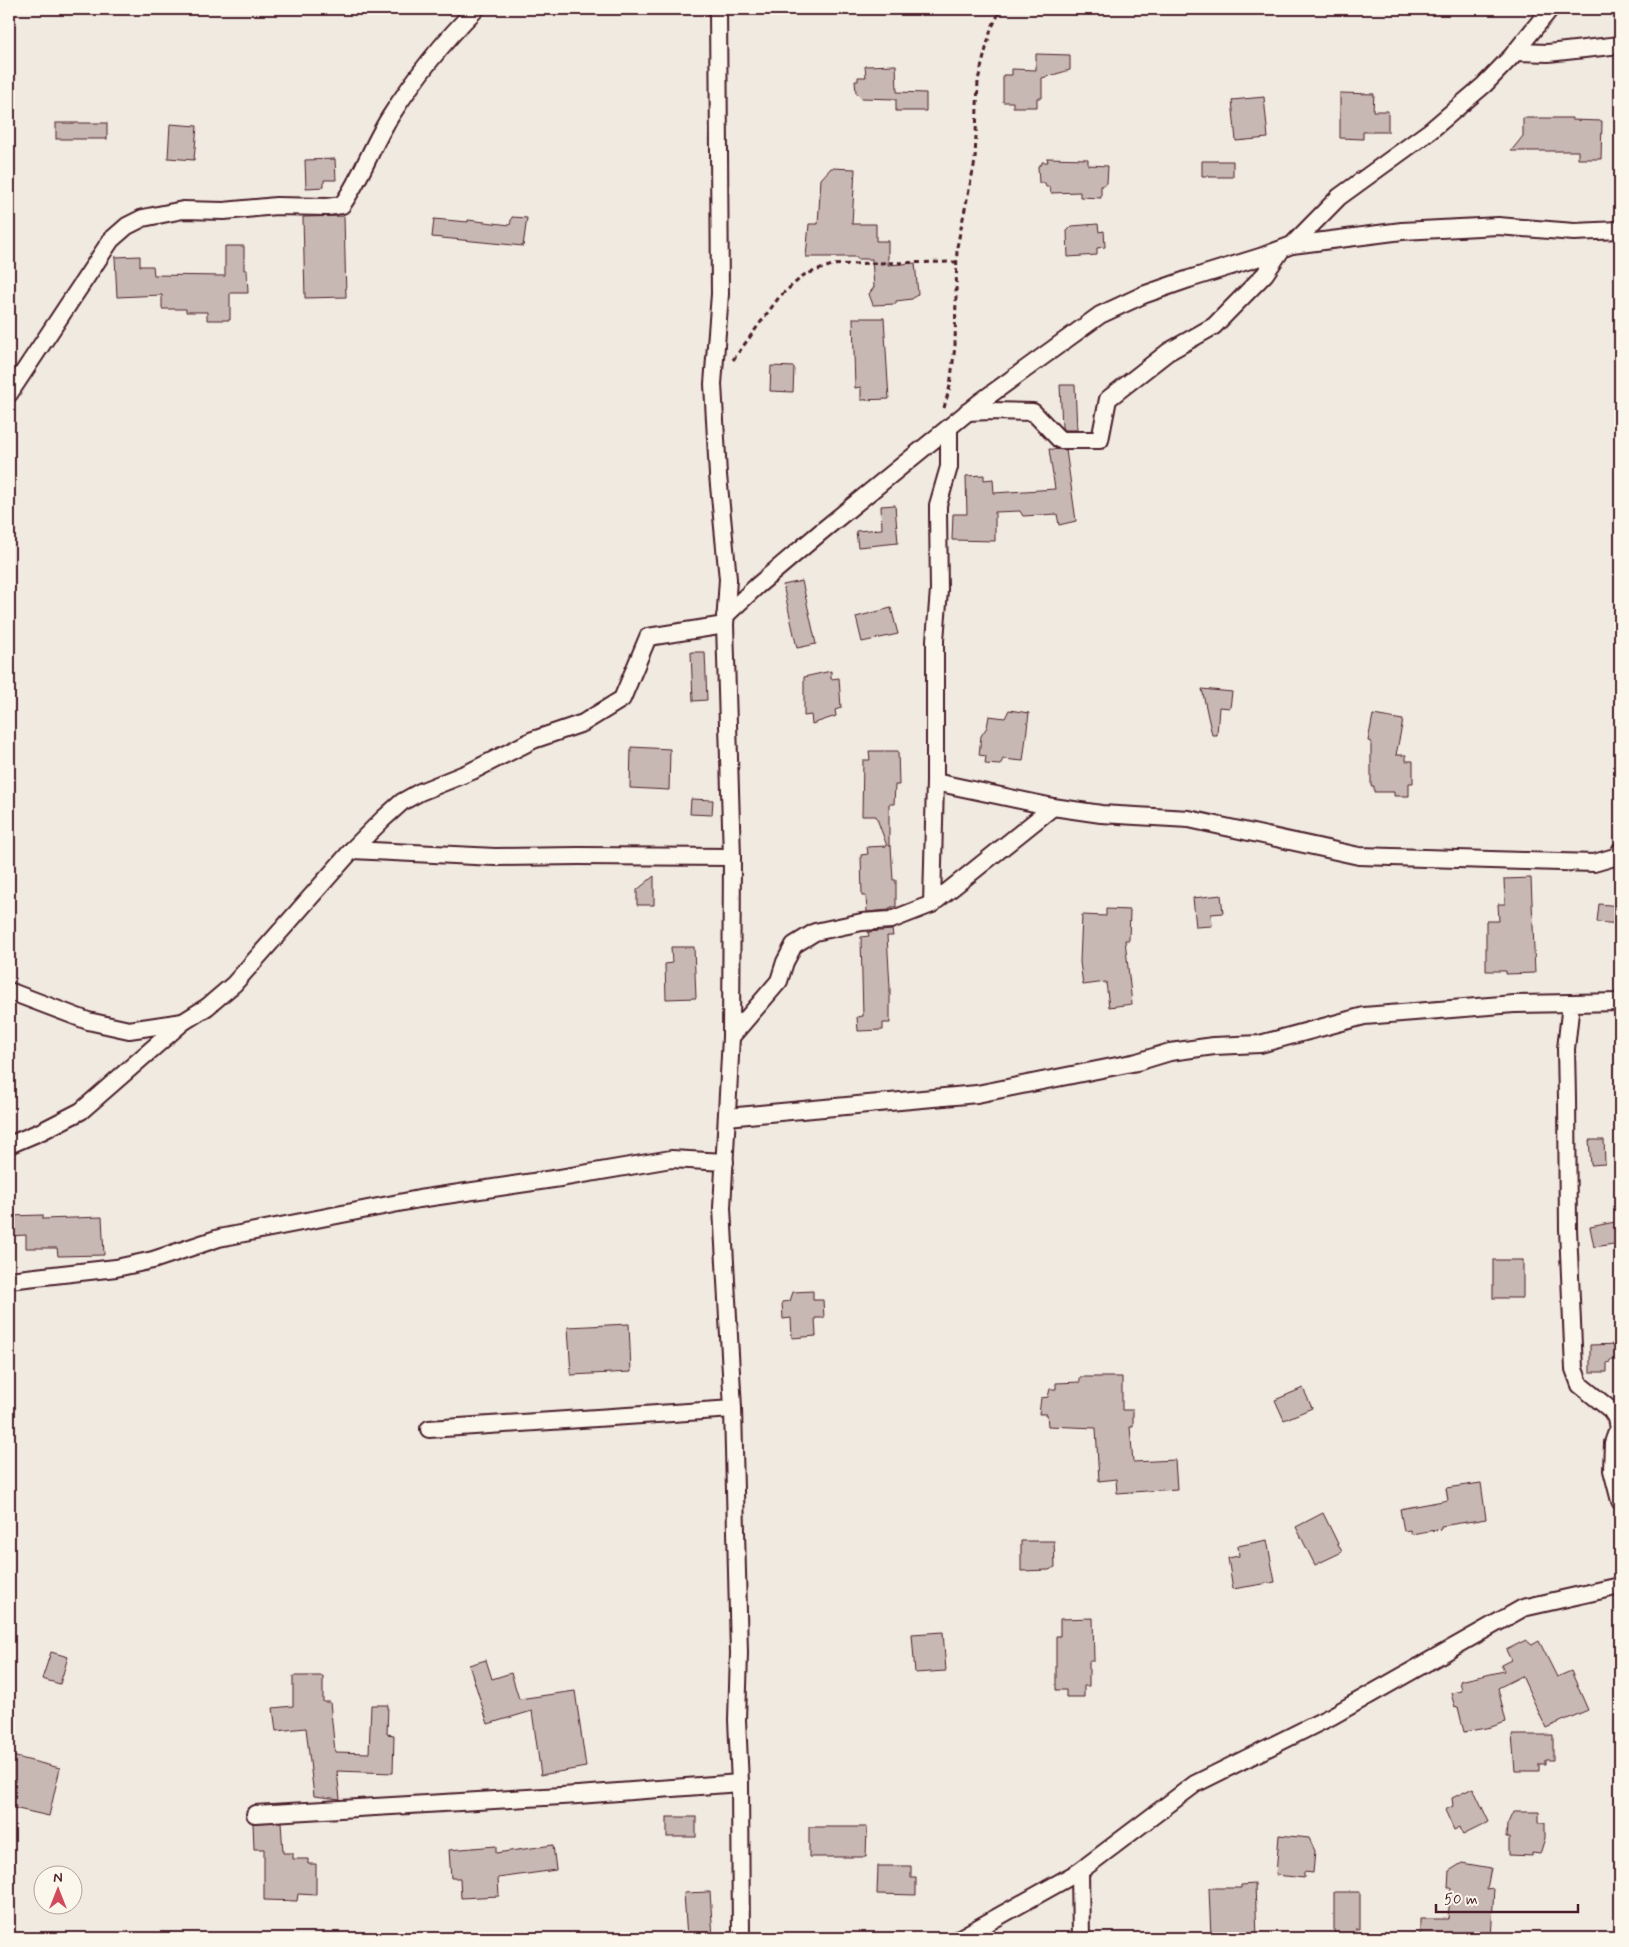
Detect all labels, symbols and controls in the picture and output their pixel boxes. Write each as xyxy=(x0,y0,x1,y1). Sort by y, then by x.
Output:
north arrow xyxy=(32,1864,82,1914)
text: N xyxy=(53,1869,63,1887)
scale bar xyxy=(1436,1882,1579,1914)
text: 50 m xyxy=(1444,1890,1478,1910)

